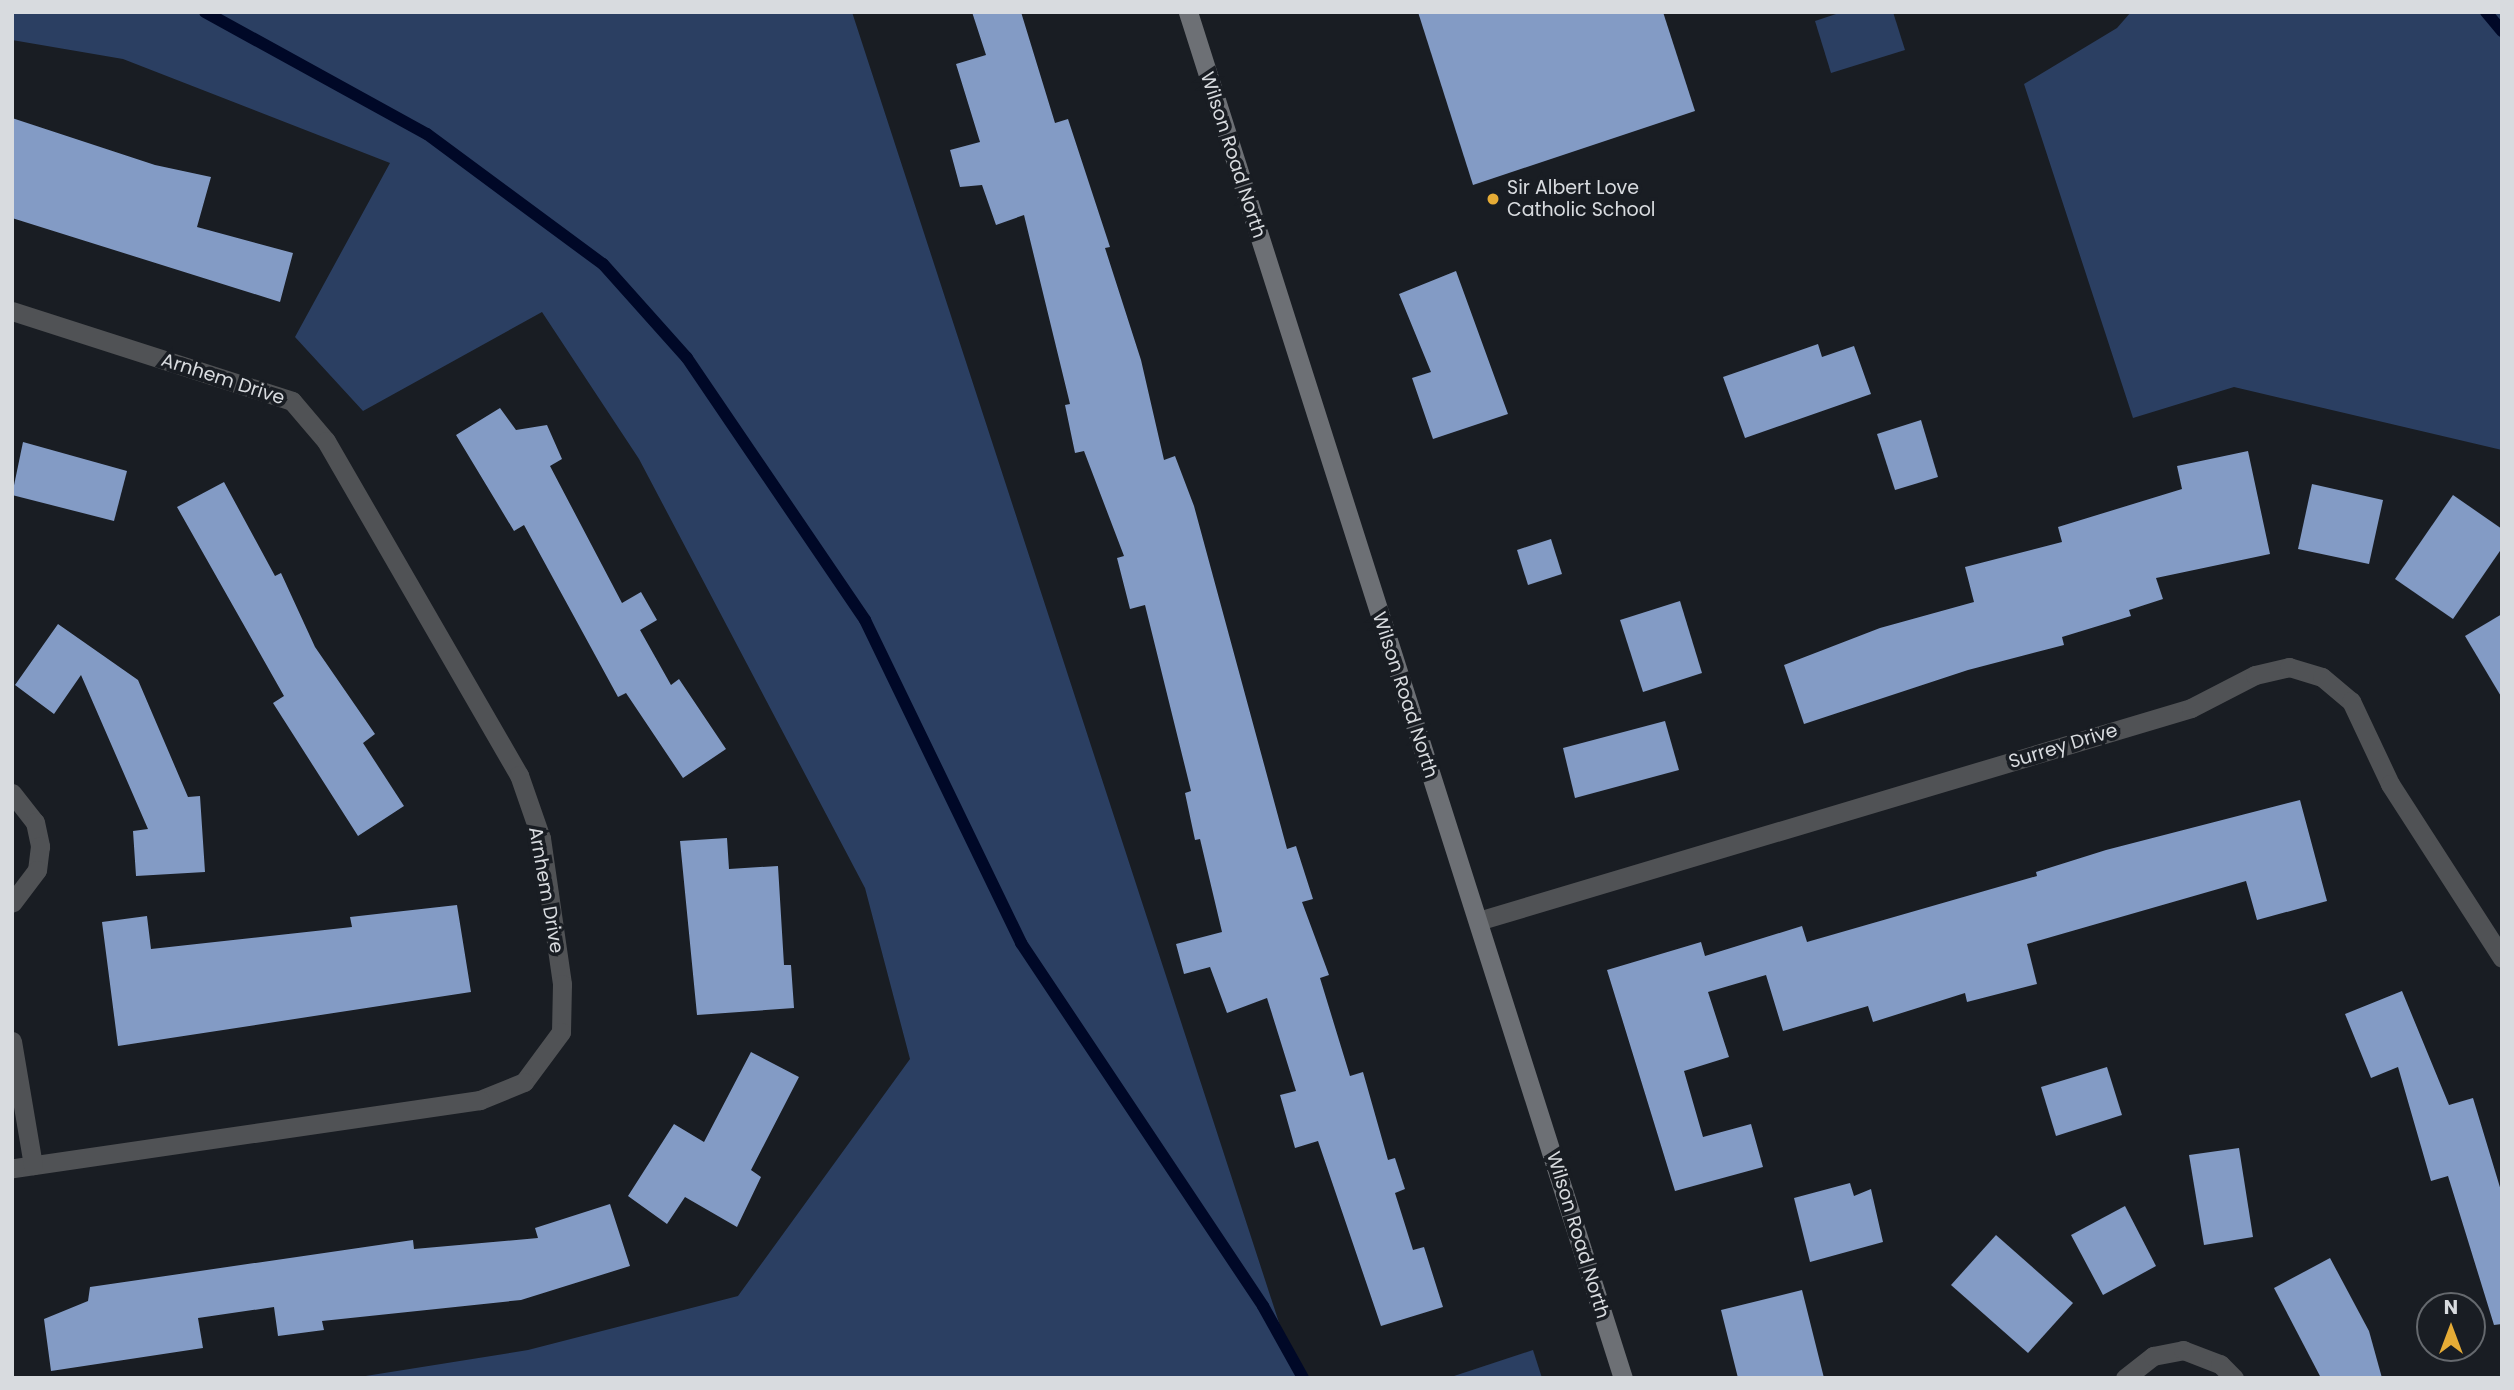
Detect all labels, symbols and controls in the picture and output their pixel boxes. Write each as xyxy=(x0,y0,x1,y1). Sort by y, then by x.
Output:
street label: Wilson Road North xyxy=(1195,69,1271,241)
place label: Sir Albert Love Catholic School xyxy=(1507,177,1656,221)
marker: Sir Albert Love Catholic School xyxy=(1485,191,1501,207)
street label: Arnhem Drive xyxy=(158,348,288,410)
street label: Wilson Road North xyxy=(1367,609,1443,781)
street label: Surrey Drive xyxy=(2006,719,2120,773)
street label: Arnhem Drive xyxy=(524,825,568,955)
street label: Wilson Road North xyxy=(1542,1149,1614,1321)
north arrow xyxy=(2416,1292,2486,1362)
text: N xyxy=(2444,1294,2458,1321)

